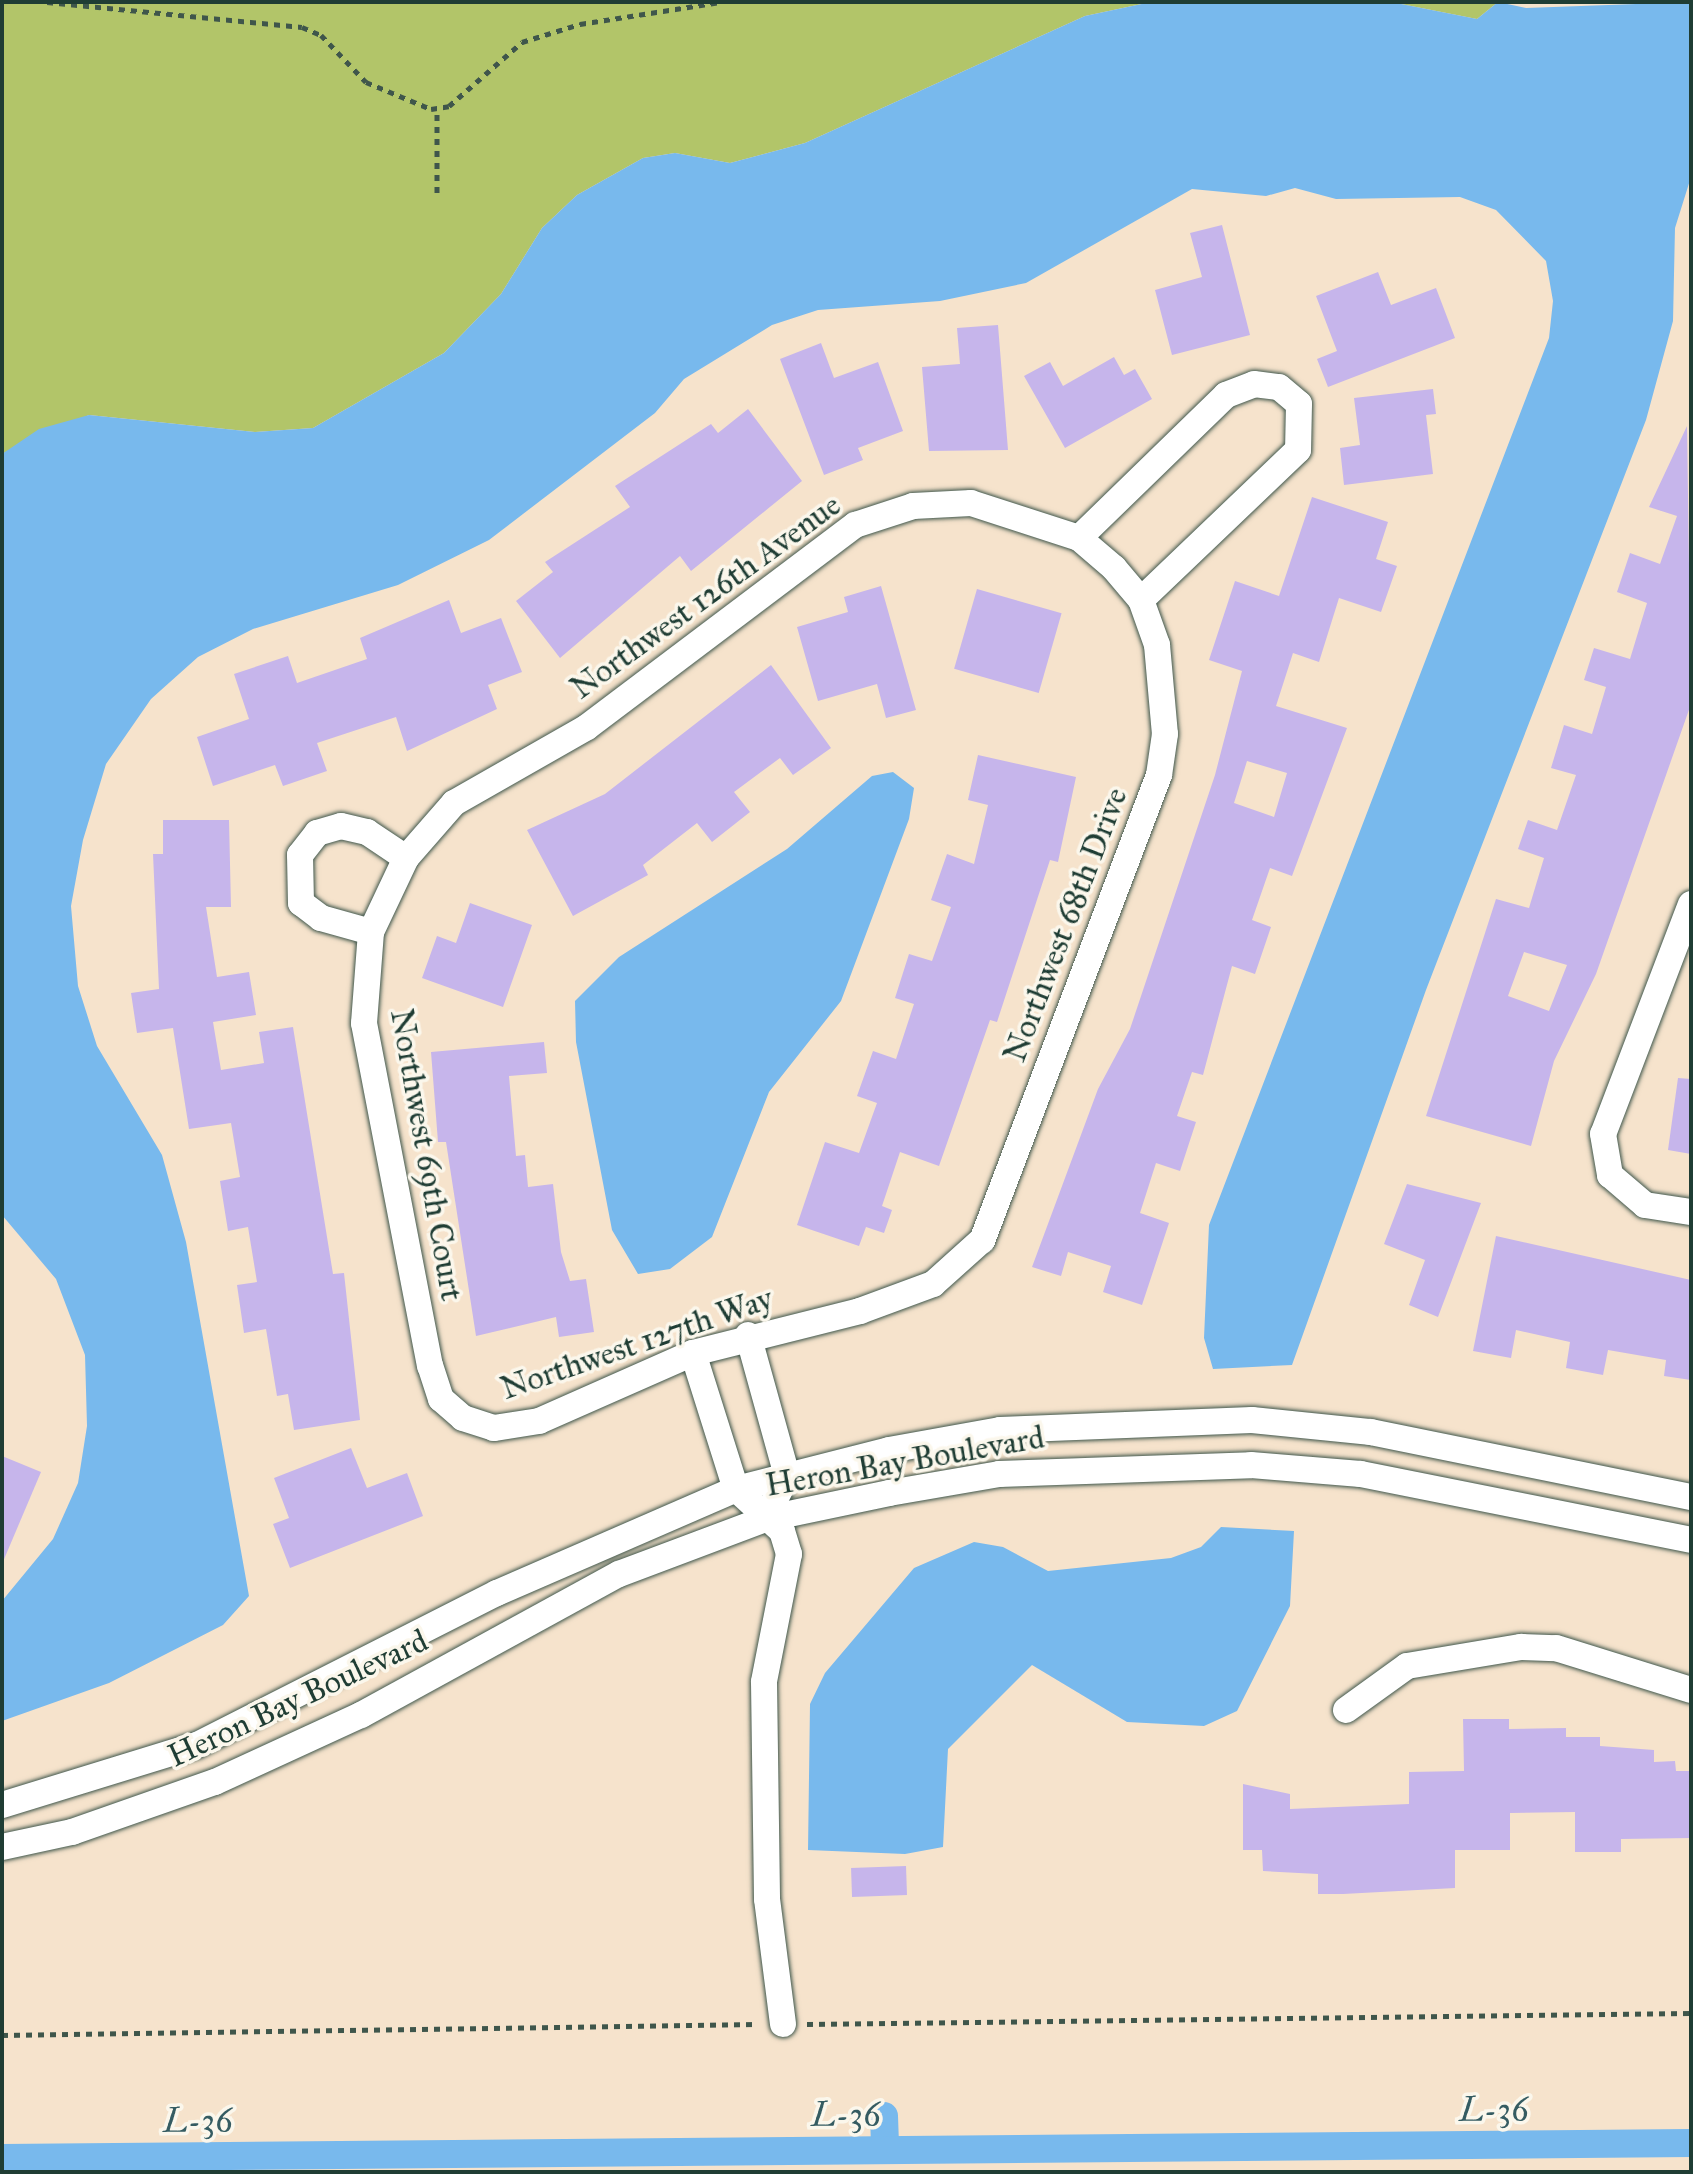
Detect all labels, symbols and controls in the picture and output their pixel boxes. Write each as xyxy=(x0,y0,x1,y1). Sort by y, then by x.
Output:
street label: Northwest 126th Avenue xyxy=(563,486,849,708)
street label: Northwest 68th Drive xyxy=(996,782,1136,1068)
street label: Northwest 69th Court xyxy=(381,1006,471,1304)
street label: Northwest 127th Way xyxy=(496,1279,778,1409)
street label: Heron Bay Boulevard xyxy=(763,1419,1047,1505)
street label: Heron Bay Boulevard xyxy=(162,1622,434,1776)
water label: L-36 xyxy=(1459,2088,1529,2130)
water label: L-36 xyxy=(811,2093,881,2135)
water label: L-36 xyxy=(163,2099,233,2141)

